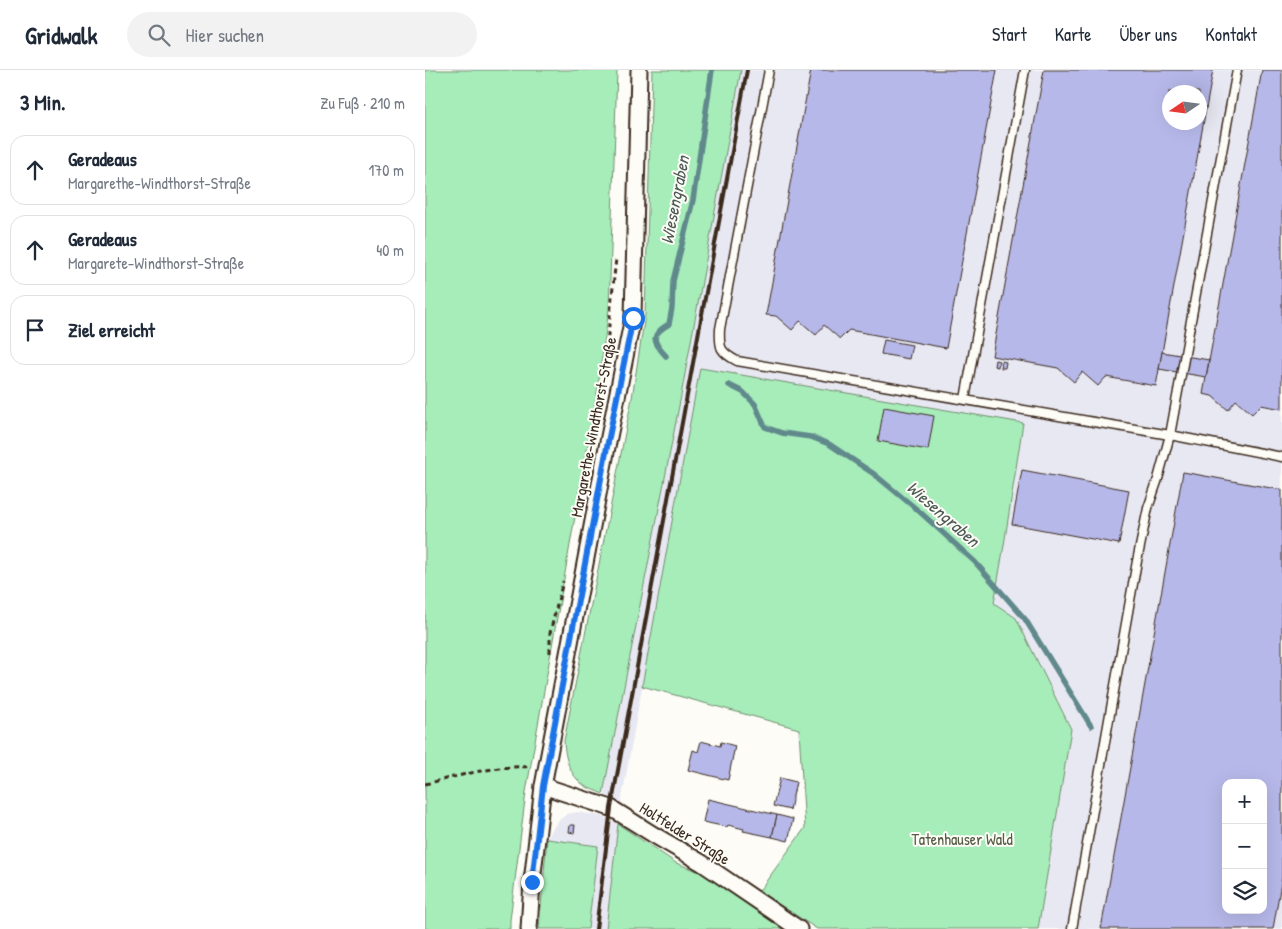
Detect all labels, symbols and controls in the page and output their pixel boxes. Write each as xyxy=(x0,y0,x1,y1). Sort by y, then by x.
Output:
search box xyxy=(127,12,477,57)
text: Gridwalk xyxy=(25,19,97,51)
icon: search xyxy=(145,21,173,49)
text: Hier suchen xyxy=(185,22,264,48)
text: Start xyxy=(992,22,1027,47)
text: Karte xyxy=(1055,22,1091,47)
text: Über uns xyxy=(1119,22,1177,47)
text: Kontakt xyxy=(1205,22,1257,47)
north arrow xyxy=(1162,85,1207,130)
text: 3 Min. xyxy=(20,88,65,117)
text: Zu Fuß · 210 m xyxy=(320,92,405,114)
text: Geradeaus xyxy=(68,146,137,172)
water label: Wiesengraben xyxy=(654,152,696,246)
icon: ahead xyxy=(21,156,49,184)
text: 170 m xyxy=(369,159,404,181)
text: Margarethe-Windthorst-Straße xyxy=(68,172,251,194)
text: Geradeaus xyxy=(68,226,137,252)
icon: ahead xyxy=(21,236,49,264)
text: 40 m xyxy=(376,239,404,261)
text: Margarete-Windthorst-Straße xyxy=(68,252,244,274)
route start xyxy=(622,307,645,330)
icon: arrive xyxy=(21,316,49,344)
text: Ziel erreicht xyxy=(68,317,155,343)
street label: Margarethe-Windthorst-Straße xyxy=(565,335,621,519)
water label: Wiesengraben xyxy=(901,475,987,554)
map controls xyxy=(1222,779,1267,914)
button: + xyxy=(1222,779,1267,824)
street label: Holtfelder Straße xyxy=(636,796,735,870)
button: − xyxy=(1222,824,1267,869)
park label: Tatenhauser Wald xyxy=(911,828,1013,850)
button: layers xyxy=(1222,869,1267,914)
route end xyxy=(521,871,544,894)

